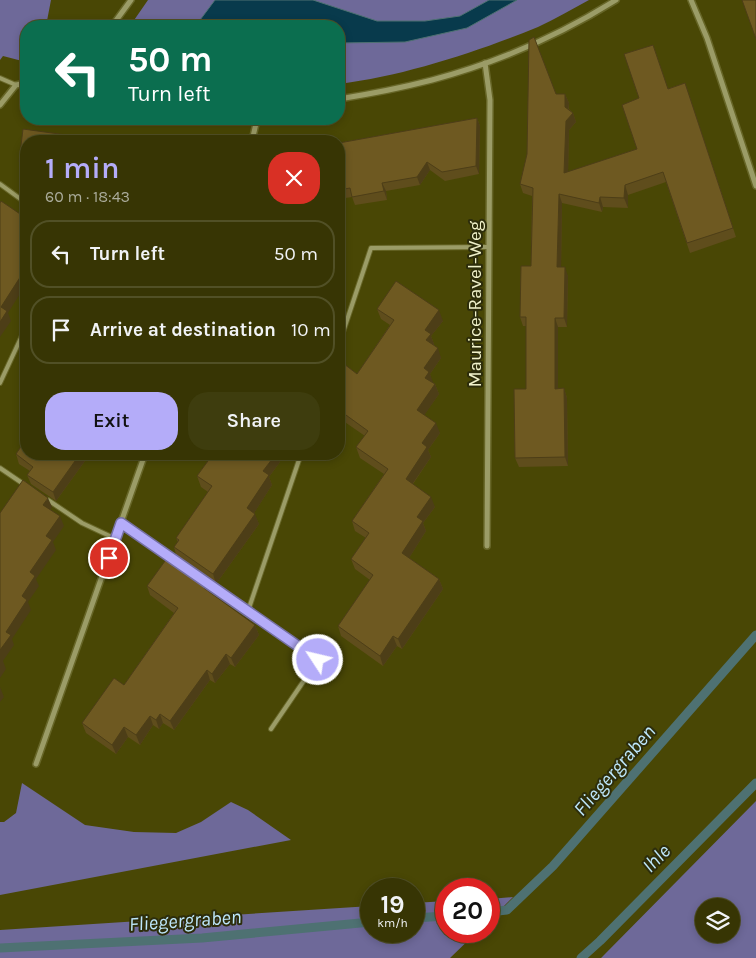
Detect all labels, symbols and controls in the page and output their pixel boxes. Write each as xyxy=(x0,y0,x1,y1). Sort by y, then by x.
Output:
text: 50 m xyxy=(128,39,213,80)
icon: left xyxy=(45,40,110,105)
text: Turn left xyxy=(128,81,211,107)
text: 1 min xyxy=(45,150,119,186)
button: close xyxy=(268,152,320,204)
text: 60 m · 18:43 xyxy=(45,187,130,206)
street label: Maurice-Ravel-Weg xyxy=(464,220,486,387)
icon: left xyxy=(47,240,75,268)
text: Turn left xyxy=(90,243,165,265)
text: 50 m xyxy=(274,243,318,265)
icon: arrive xyxy=(47,316,75,344)
text: Arrive at destination xyxy=(90,319,276,341)
text: 10 m xyxy=(291,319,331,341)
button: Exit xyxy=(45,392,178,450)
button: Share xyxy=(188,392,320,450)
pin xyxy=(88,537,130,579)
icon: arrive xyxy=(95,544,123,572)
position arrow xyxy=(291,633,343,685)
water label: Fliegergraben xyxy=(569,720,660,820)
water label: Ihle xyxy=(638,840,675,877)
speed limit sign: 20 xyxy=(435,878,500,943)
text: 19 xyxy=(380,890,405,919)
map controls xyxy=(695,898,740,943)
button: layers xyxy=(695,898,740,943)
water label: Fliegergraben xyxy=(128,905,242,936)
text: km/h xyxy=(377,916,408,930)

